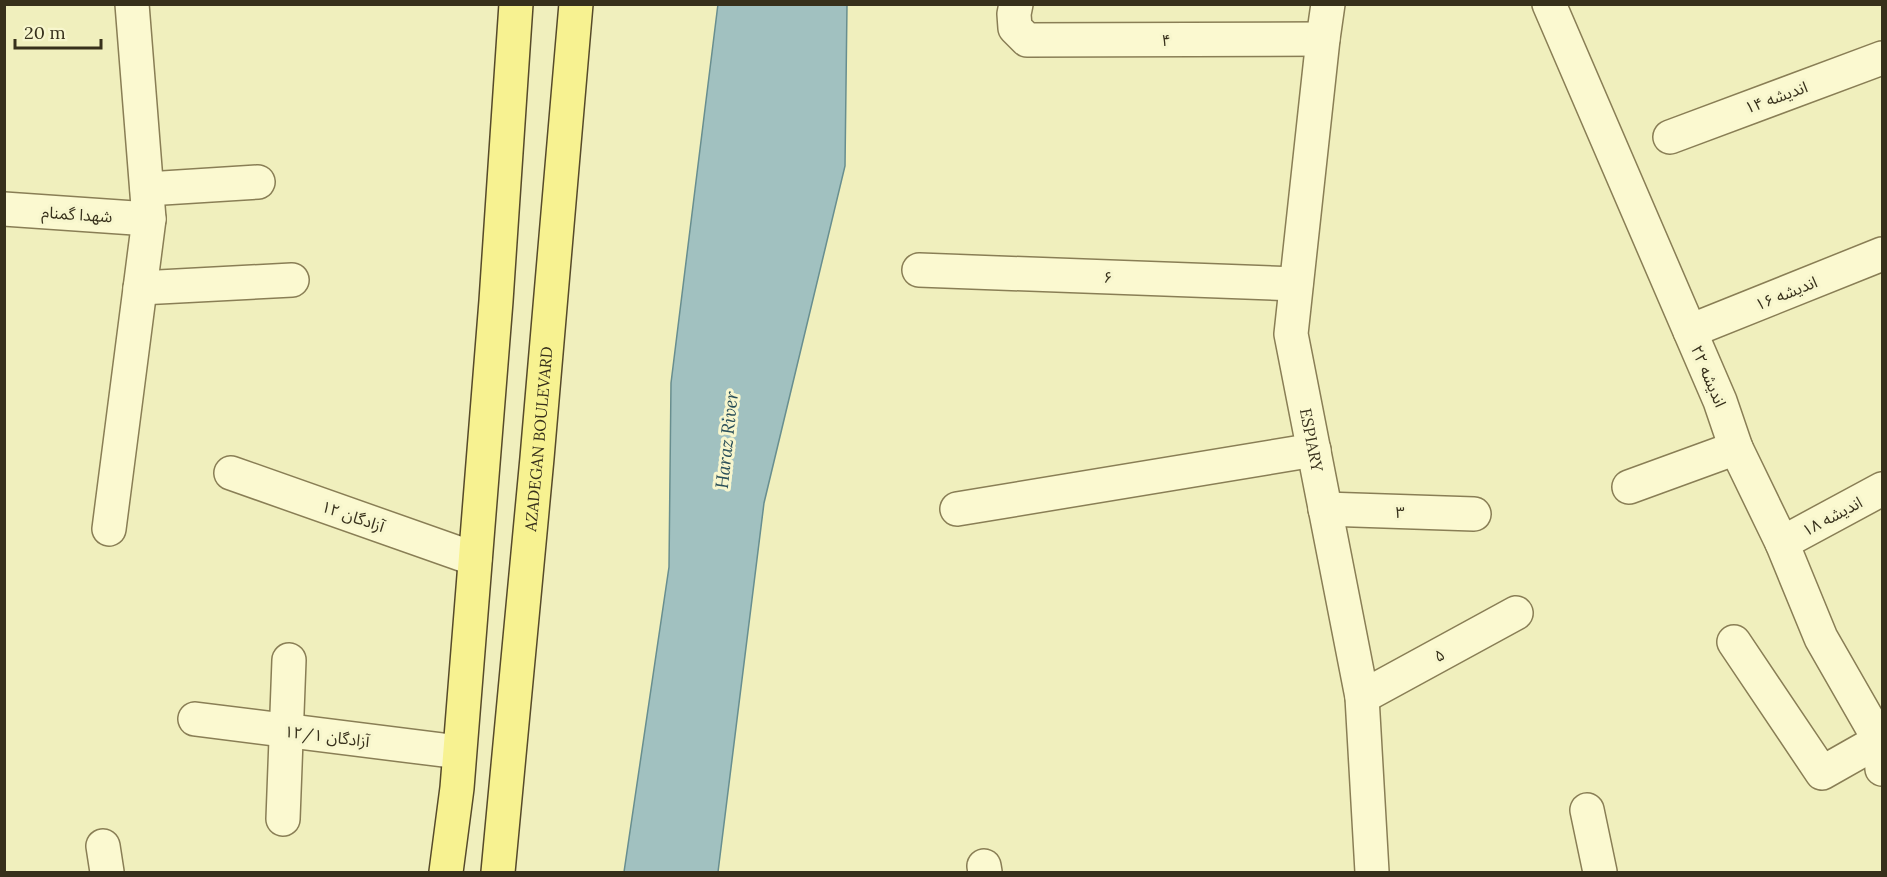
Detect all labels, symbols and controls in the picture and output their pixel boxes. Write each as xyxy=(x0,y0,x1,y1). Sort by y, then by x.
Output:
scale bar xyxy=(15,12,100,50)
text: 20 m xyxy=(24,21,66,44)
street label: ۴ xyxy=(1161,30,1171,50)
street label: اندیشه ۱۴ xyxy=(1742,76,1810,118)
street label: شهدا گمنام xyxy=(41,202,113,229)
street label: ۶ xyxy=(1103,267,1113,287)
street label: اندیشه ۱۶ xyxy=(1752,271,1820,315)
street label: اندیشه ۲۲ xyxy=(1687,342,1731,410)
street label: AZADEGAN BOULEVARD xyxy=(520,345,557,533)
water label: Haraz River xyxy=(710,389,743,490)
street label: ESPIARY xyxy=(1296,407,1328,474)
street label: اندیشه ۱۸ xyxy=(1798,492,1866,540)
street label: آزادگان ۱۲ xyxy=(319,496,388,537)
street label: ۳ xyxy=(1395,502,1405,522)
street label: ۵ xyxy=(1430,644,1448,666)
street label: آزادگان ۱۲/۱ xyxy=(283,721,372,752)

